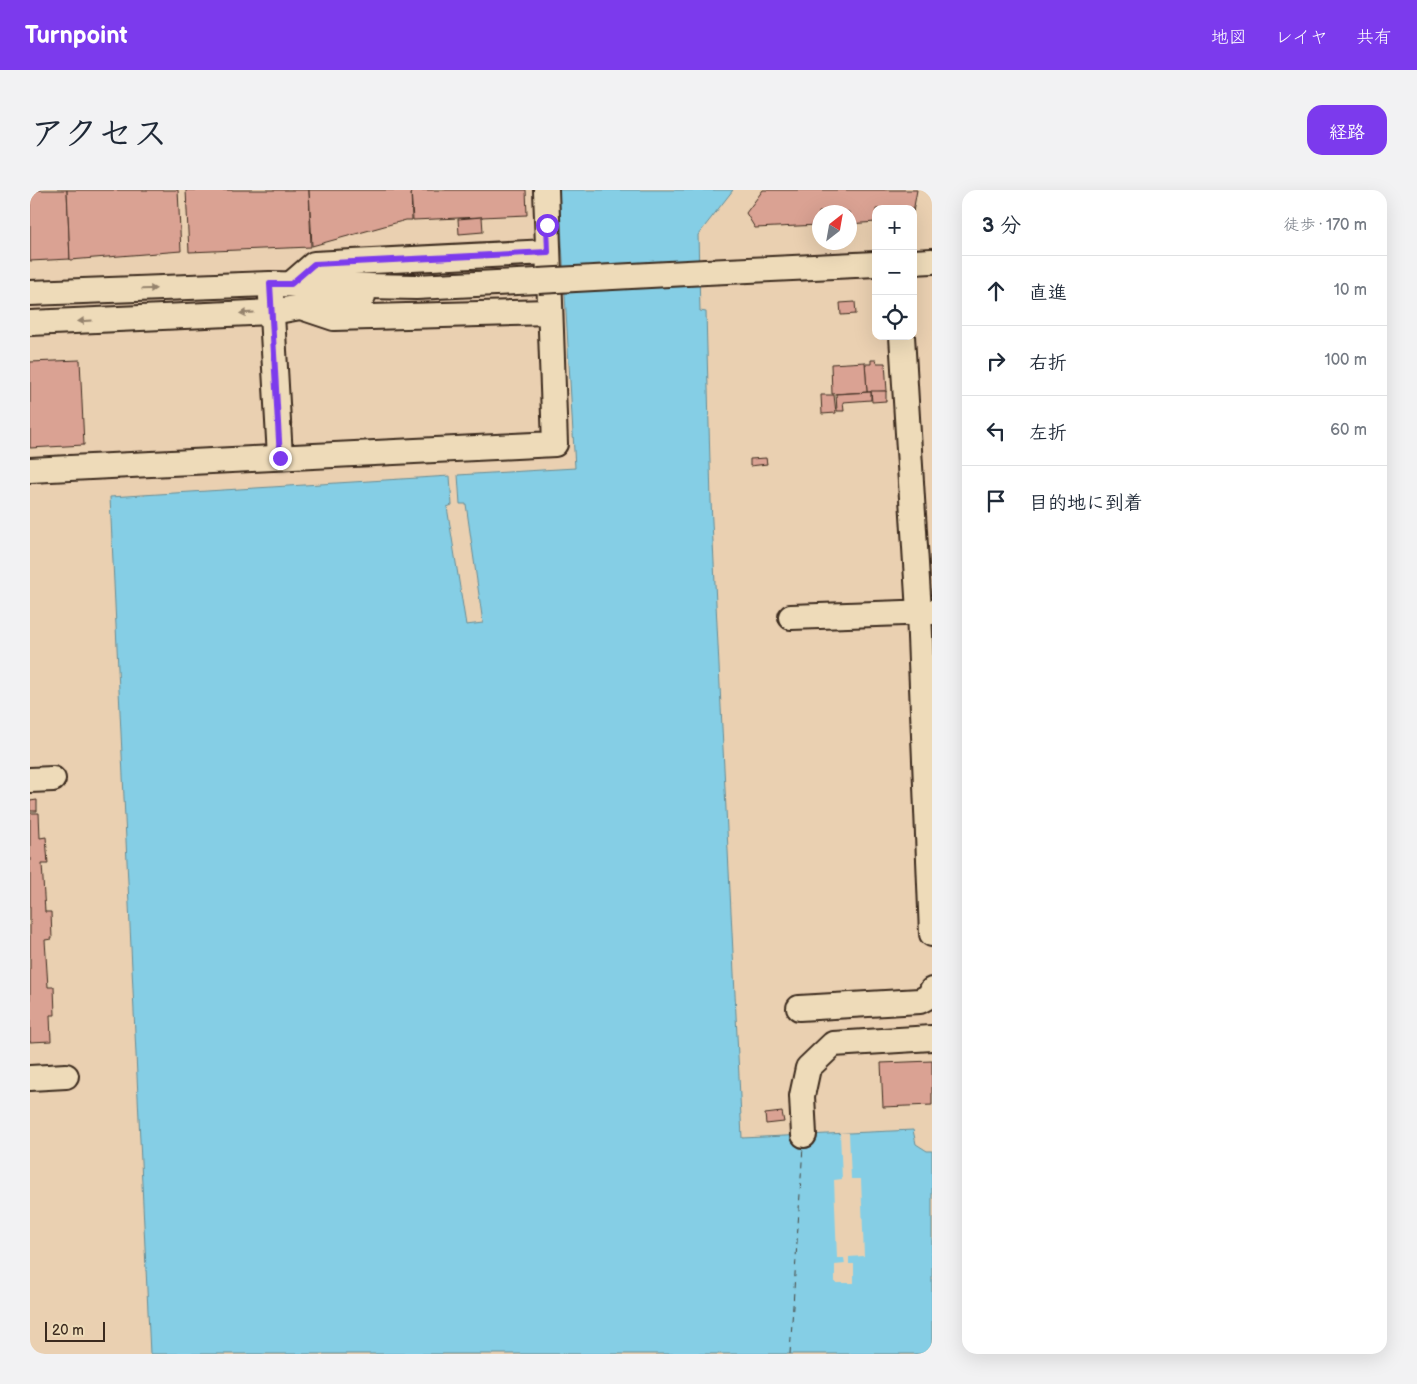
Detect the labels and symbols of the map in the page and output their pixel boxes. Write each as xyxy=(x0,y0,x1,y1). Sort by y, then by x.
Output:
north arrow xyxy=(812,205,857,250)
route start xyxy=(536,214,559,237)
one-way arrow xyxy=(141,284,157,292)
one-way arrow xyxy=(239,310,255,318)
one-way arrow xyxy=(77,317,93,325)
route end xyxy=(269,447,292,470)
scale bar xyxy=(45,1319,105,1342)

